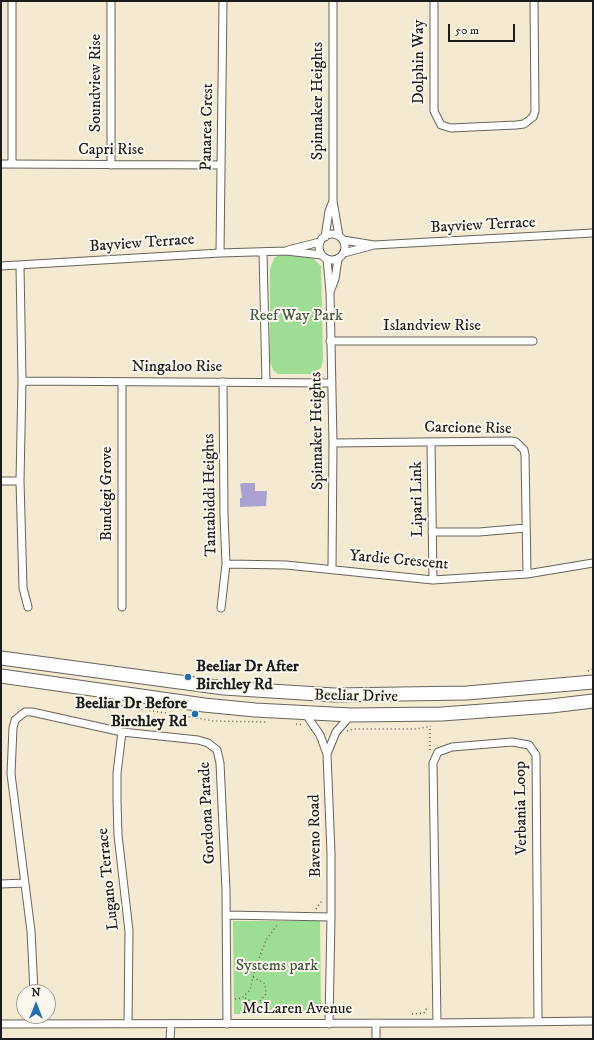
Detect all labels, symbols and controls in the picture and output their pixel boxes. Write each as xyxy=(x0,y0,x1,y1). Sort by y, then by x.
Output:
scale bar xyxy=(450,16,517,42)
street label: Dolphin Way xyxy=(410,20,430,104)
text: 50 m xyxy=(455,23,479,38)
street label: Soundview Rise xyxy=(87,34,107,132)
street label: Spinnaker Heights xyxy=(309,42,329,160)
street label: Panarea Crest xyxy=(198,83,218,171)
street label: Capri Rise xyxy=(78,141,144,161)
street label: Bayview Terrace xyxy=(430,214,536,238)
street label: Bayview Terrace xyxy=(89,231,195,257)
park label: Reef Way Park xyxy=(249,307,343,327)
street label: Islandview Rise xyxy=(383,317,481,337)
street label: Ningaloo Rise xyxy=(132,358,222,378)
street label: Spinnaker Heights xyxy=(307,372,329,490)
street label: Carcione Rise xyxy=(424,419,512,439)
street label: Tantabiddi Heights xyxy=(200,433,222,557)
street label: Bundegi Grove xyxy=(98,447,118,541)
street label: Lipari Link xyxy=(408,461,428,537)
street label: Yardie Crescent xyxy=(349,547,449,575)
place label: Beeliar Dr After Birchley Rd xyxy=(196,658,299,696)
marker: Beeliar Dr After Birchley Rd xyxy=(183,672,193,682)
street label: Beeliar Drive xyxy=(314,687,398,707)
place label: Beeliar Dr Before Birchley Rd xyxy=(75,695,187,733)
marker: Beeliar Dr Before Birchley Rd xyxy=(190,709,200,719)
street label: Gordona Parade xyxy=(196,761,220,865)
street label: Verbania Loop xyxy=(512,761,532,855)
street label: Baveno Road xyxy=(306,794,326,878)
street label: Lugano Terrace xyxy=(94,827,124,931)
park label: Systems park xyxy=(236,957,318,977)
north arrow xyxy=(16,984,56,1024)
text: N xyxy=(31,986,41,1000)
street label: McLaren Avenue xyxy=(242,1000,352,1020)

